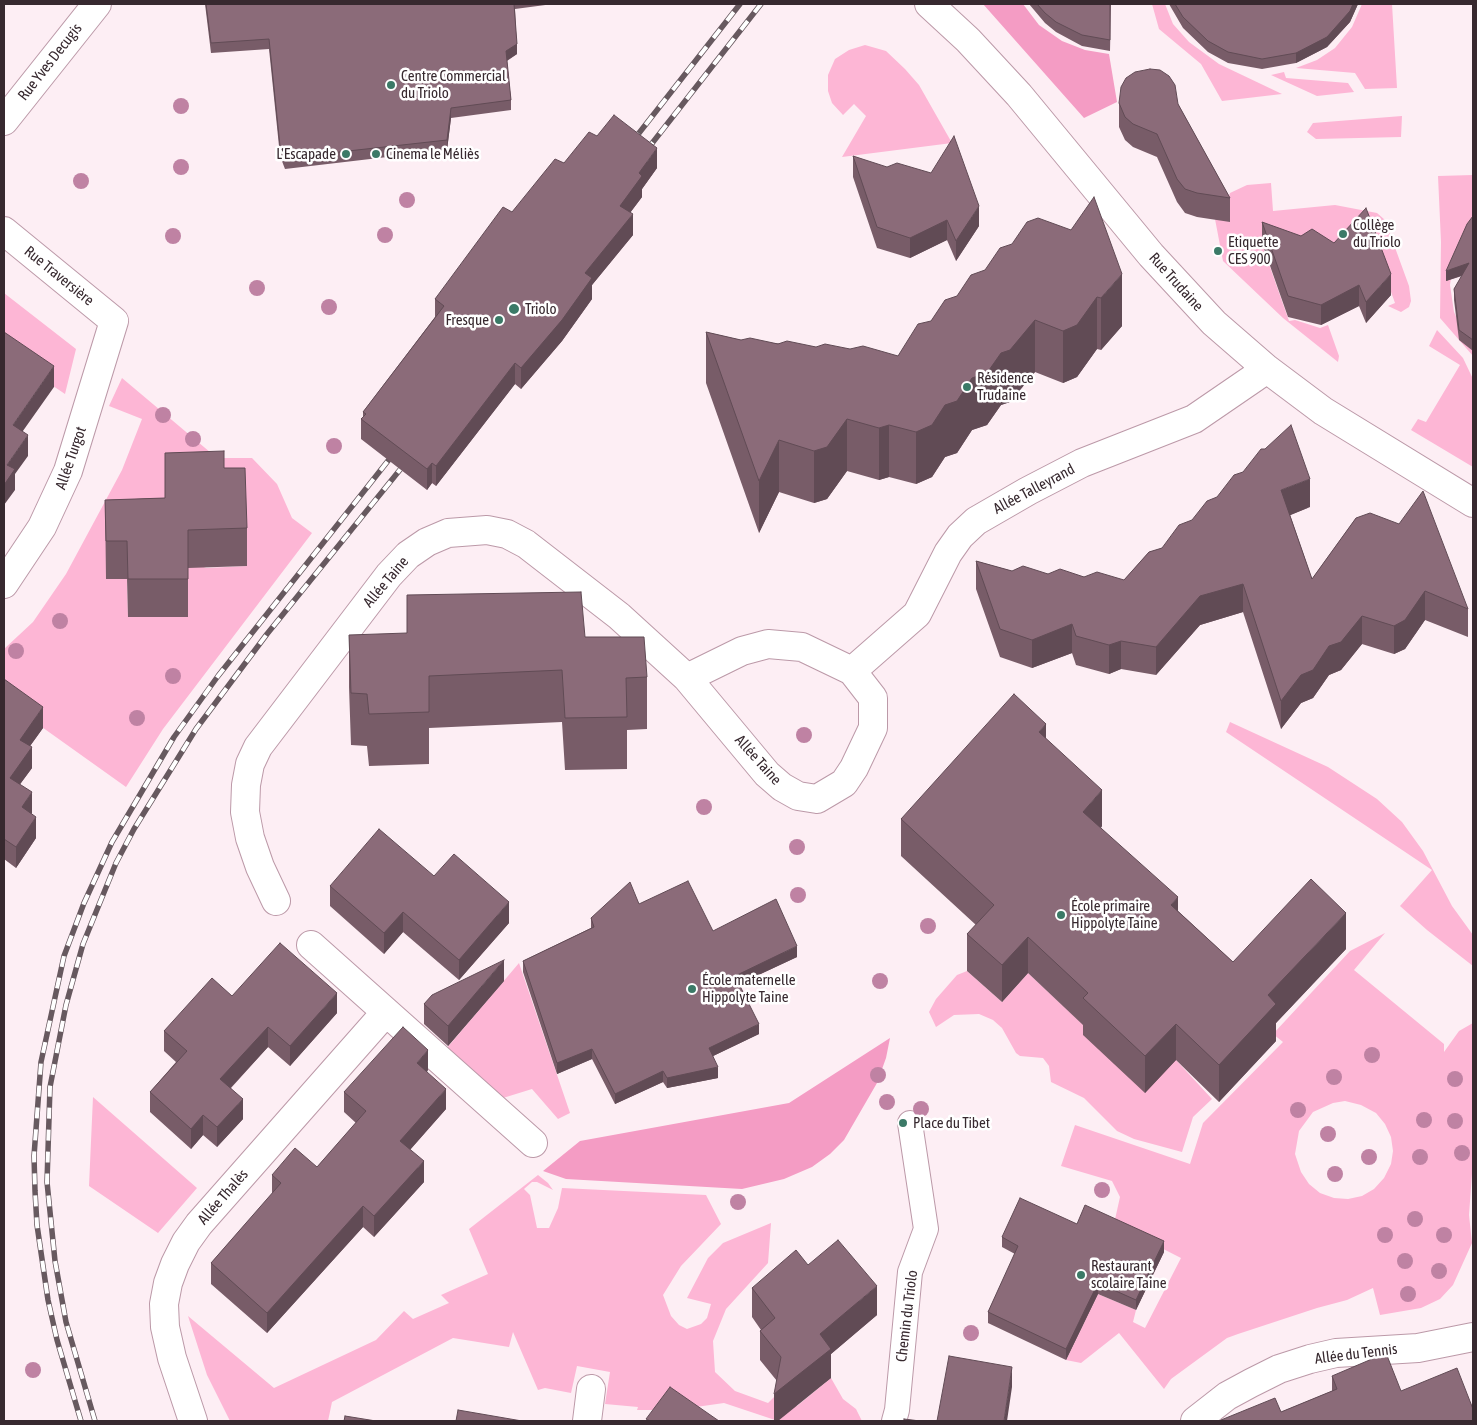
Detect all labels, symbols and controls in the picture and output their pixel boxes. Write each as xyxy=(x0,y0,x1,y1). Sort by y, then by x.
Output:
street label: Rue Yves Decugis xyxy=(14,20,86,104)
place label: Centre Commercial du Triolo xyxy=(401,67,506,102)
marker: Centre Commercial du Triolo xyxy=(385,79,397,91)
place label: L'Escapade xyxy=(276,145,336,163)
place label: Cinema le Méliès xyxy=(386,145,479,163)
marker: L'Escapade xyxy=(340,148,352,160)
marker: Cinema le Méliès xyxy=(370,148,382,160)
place label: Collège du Triolo xyxy=(1353,216,1401,251)
marker: Collège du Triolo xyxy=(1337,228,1349,240)
place label: Etiquette CES 900 xyxy=(1228,233,1279,268)
street label: Rue Traversière xyxy=(21,242,97,310)
marker: Etiquette CES 900 xyxy=(1212,245,1224,257)
street label: Rue Trudaine xyxy=(1145,249,1207,315)
place label: Triolo xyxy=(525,300,556,318)
marker: Triolo xyxy=(507,302,521,316)
place label: Fresque xyxy=(446,311,489,329)
marker: Fresque xyxy=(493,314,505,326)
place label: Résidence Trudaine xyxy=(977,369,1034,404)
marker: Résidence Trudaine xyxy=(961,381,973,393)
street label: Allée Turgot xyxy=(52,424,90,492)
street label: Allée Talleyrand xyxy=(990,460,1078,518)
street label: Allée Taine xyxy=(360,553,412,611)
street label: Allée Taine xyxy=(731,731,785,789)
place label: École primaire Hippolyte Taine xyxy=(1071,897,1158,932)
marker: École primaire Hippolyte Taine xyxy=(1055,909,1067,921)
place label: École maternelle Hippolyte Taine xyxy=(702,971,796,1006)
marker: École maternelle Hippolyte Taine xyxy=(686,983,698,995)
place label: Place du Tibet xyxy=(913,1114,990,1132)
marker: Place du Tibet xyxy=(897,1117,909,1129)
street label: Allée Thalès xyxy=(194,1166,252,1228)
place label: Restaurant scolaire Taine xyxy=(1091,1257,1167,1292)
street label: Chemin du Triolo xyxy=(892,1269,922,1363)
marker: Restaurant scolaire Taine xyxy=(1075,1269,1087,1281)
street label: Allée du Tennis xyxy=(1314,1340,1398,1368)

